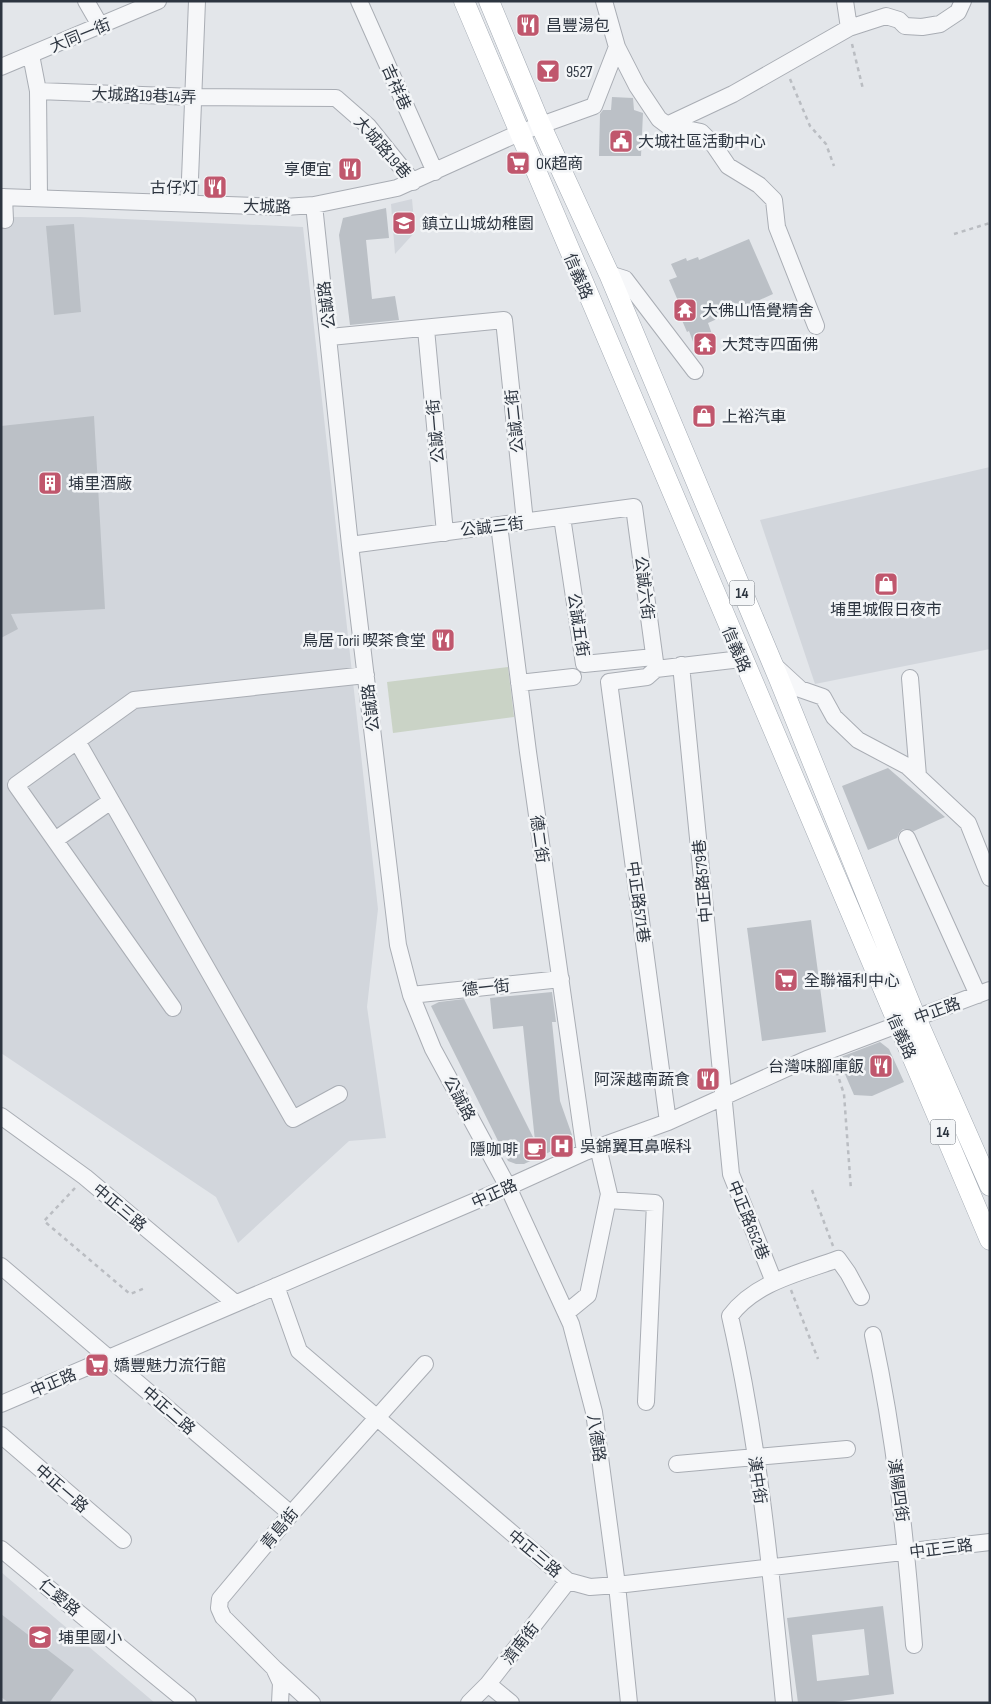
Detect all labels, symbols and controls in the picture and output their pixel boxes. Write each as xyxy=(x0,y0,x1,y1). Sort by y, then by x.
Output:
restaurant icon: 昌豐湯包 xyxy=(515,12,541,38)
street label: 大同一街 xyxy=(47,16,114,57)
place label: 昌豐湯包 xyxy=(546,17,610,36)
bar icon: 9527 xyxy=(535,58,561,84)
street label: 吉祥巷 xyxy=(377,62,414,113)
place label: 9527 xyxy=(566,63,593,82)
street label: 大城路19巷14弄 xyxy=(91,85,197,108)
street label: 大城路19巷 xyxy=(350,113,414,183)
public building icon: 大城社區活動中心 xyxy=(608,128,634,154)
place label: 大城社區活動中心 xyxy=(638,133,766,152)
supermarket icon: OK超商 xyxy=(505,150,531,176)
place label: OK超商 xyxy=(536,155,583,174)
restaurant icon: 享便宜 xyxy=(337,156,363,182)
place label: 享便宜 xyxy=(284,161,332,180)
restaurant icon: 古仔灯 xyxy=(202,174,228,200)
place label: 古仔灯 xyxy=(150,179,198,198)
street label: 大城路 xyxy=(243,198,291,217)
school or university icon: 鎮立山城幼稚園 xyxy=(391,210,417,236)
place label: 鎮立山城幼稚園 xyxy=(422,215,534,234)
street label: 信義路 xyxy=(559,251,596,302)
street label: 公誠路 xyxy=(315,280,340,330)
temple icon: 大佛山悟覺精舍 xyxy=(672,297,698,323)
place label: 大佛山悟覺精舍 xyxy=(702,302,814,321)
temple icon: 大梵寺四面佛 xyxy=(692,331,718,357)
place label: 大梵寺四面佛 xyxy=(722,336,818,355)
street label: 公誠二街 xyxy=(503,388,528,454)
street label: 公誠一街 xyxy=(424,398,449,464)
shop icon: 上裕汽車 xyxy=(691,403,717,429)
place label: 上裕汽車 xyxy=(722,408,786,427)
building icon: 埔里酒廠 xyxy=(37,470,63,496)
place label: 埔里酒廠 xyxy=(68,475,132,494)
street label: 公誠三街 xyxy=(459,514,525,541)
street label: 公誠六街 xyxy=(630,555,657,621)
shop icon: 埔里城假日夜市 xyxy=(873,571,899,597)
road number: 14 xyxy=(730,580,754,606)
street label: 公誠五街 xyxy=(563,592,592,658)
place label: 埔里城假日夜市 xyxy=(830,601,942,620)
street label: 信義路 xyxy=(717,624,754,675)
restaurant icon: 鳥居 Torii 喫茶食堂 xyxy=(430,627,456,653)
place label: 鳥居 Torii 喫茶食堂 xyxy=(302,632,426,651)
street label: 公誠路 xyxy=(359,683,384,733)
street label: 德二街 xyxy=(526,814,551,864)
street label: 中正路579巷 xyxy=(690,838,717,923)
street label: 中正路571巷 xyxy=(622,860,653,944)
supermarket icon: 全聯福利中心 xyxy=(773,967,799,993)
place label: 全聯福利中心 xyxy=(804,972,900,991)
street label: 德一街 xyxy=(461,977,511,1000)
street label: 中正路 xyxy=(912,994,963,1029)
street label: 信義路 xyxy=(882,1011,919,1062)
restaurant icon: 台灣味腳庫飯 xyxy=(868,1053,894,1079)
place label: 台灣味腳庫飯 xyxy=(768,1057,864,1077)
restaurant icon: 阿深越南蔬食 xyxy=(695,1066,721,1092)
place label: 阿深越南蔬食 xyxy=(594,1071,690,1090)
street label: 公誠路 xyxy=(439,1073,478,1124)
road number: 14 xyxy=(930,1120,956,1144)
hospital icon: 吳錦翼耳鼻喉科 xyxy=(549,1133,575,1159)
cafe icon: 隱咖啡 xyxy=(522,1136,548,1162)
place label: 吳錦翼耳鼻喉科 xyxy=(580,1138,692,1157)
place label: 隱咖啡 xyxy=(470,1141,518,1160)
street label: 中正路 xyxy=(469,1176,520,1213)
street label: 中正路652巷 xyxy=(723,1178,772,1263)
street label: 中正三路 xyxy=(88,1180,150,1236)
supermarket icon: 嬌豐魅力流行館 xyxy=(84,1352,110,1378)
place label: 嬌豐魅力流行館 xyxy=(114,1357,226,1376)
street label: 中正路 xyxy=(28,1365,79,1402)
street label: 中正二路 xyxy=(138,1383,198,1439)
street label: 八德路 xyxy=(583,1413,608,1463)
street label: 漢中街 xyxy=(744,1455,769,1505)
street label: 漢陽四街 xyxy=(884,1457,911,1523)
street label: 中正一路 xyxy=(31,1461,91,1517)
street label: 青島街 xyxy=(257,1504,303,1553)
street label: 中正三路 xyxy=(503,1526,565,1582)
street label: 中正三路 xyxy=(908,1536,974,1563)
street label: 仁愛路 xyxy=(35,1575,84,1621)
street label: 濟南街 xyxy=(499,1619,543,1669)
school or university icon: 埔里國小 xyxy=(27,1624,53,1650)
place label: 埔里國小 xyxy=(58,1629,122,1648)

